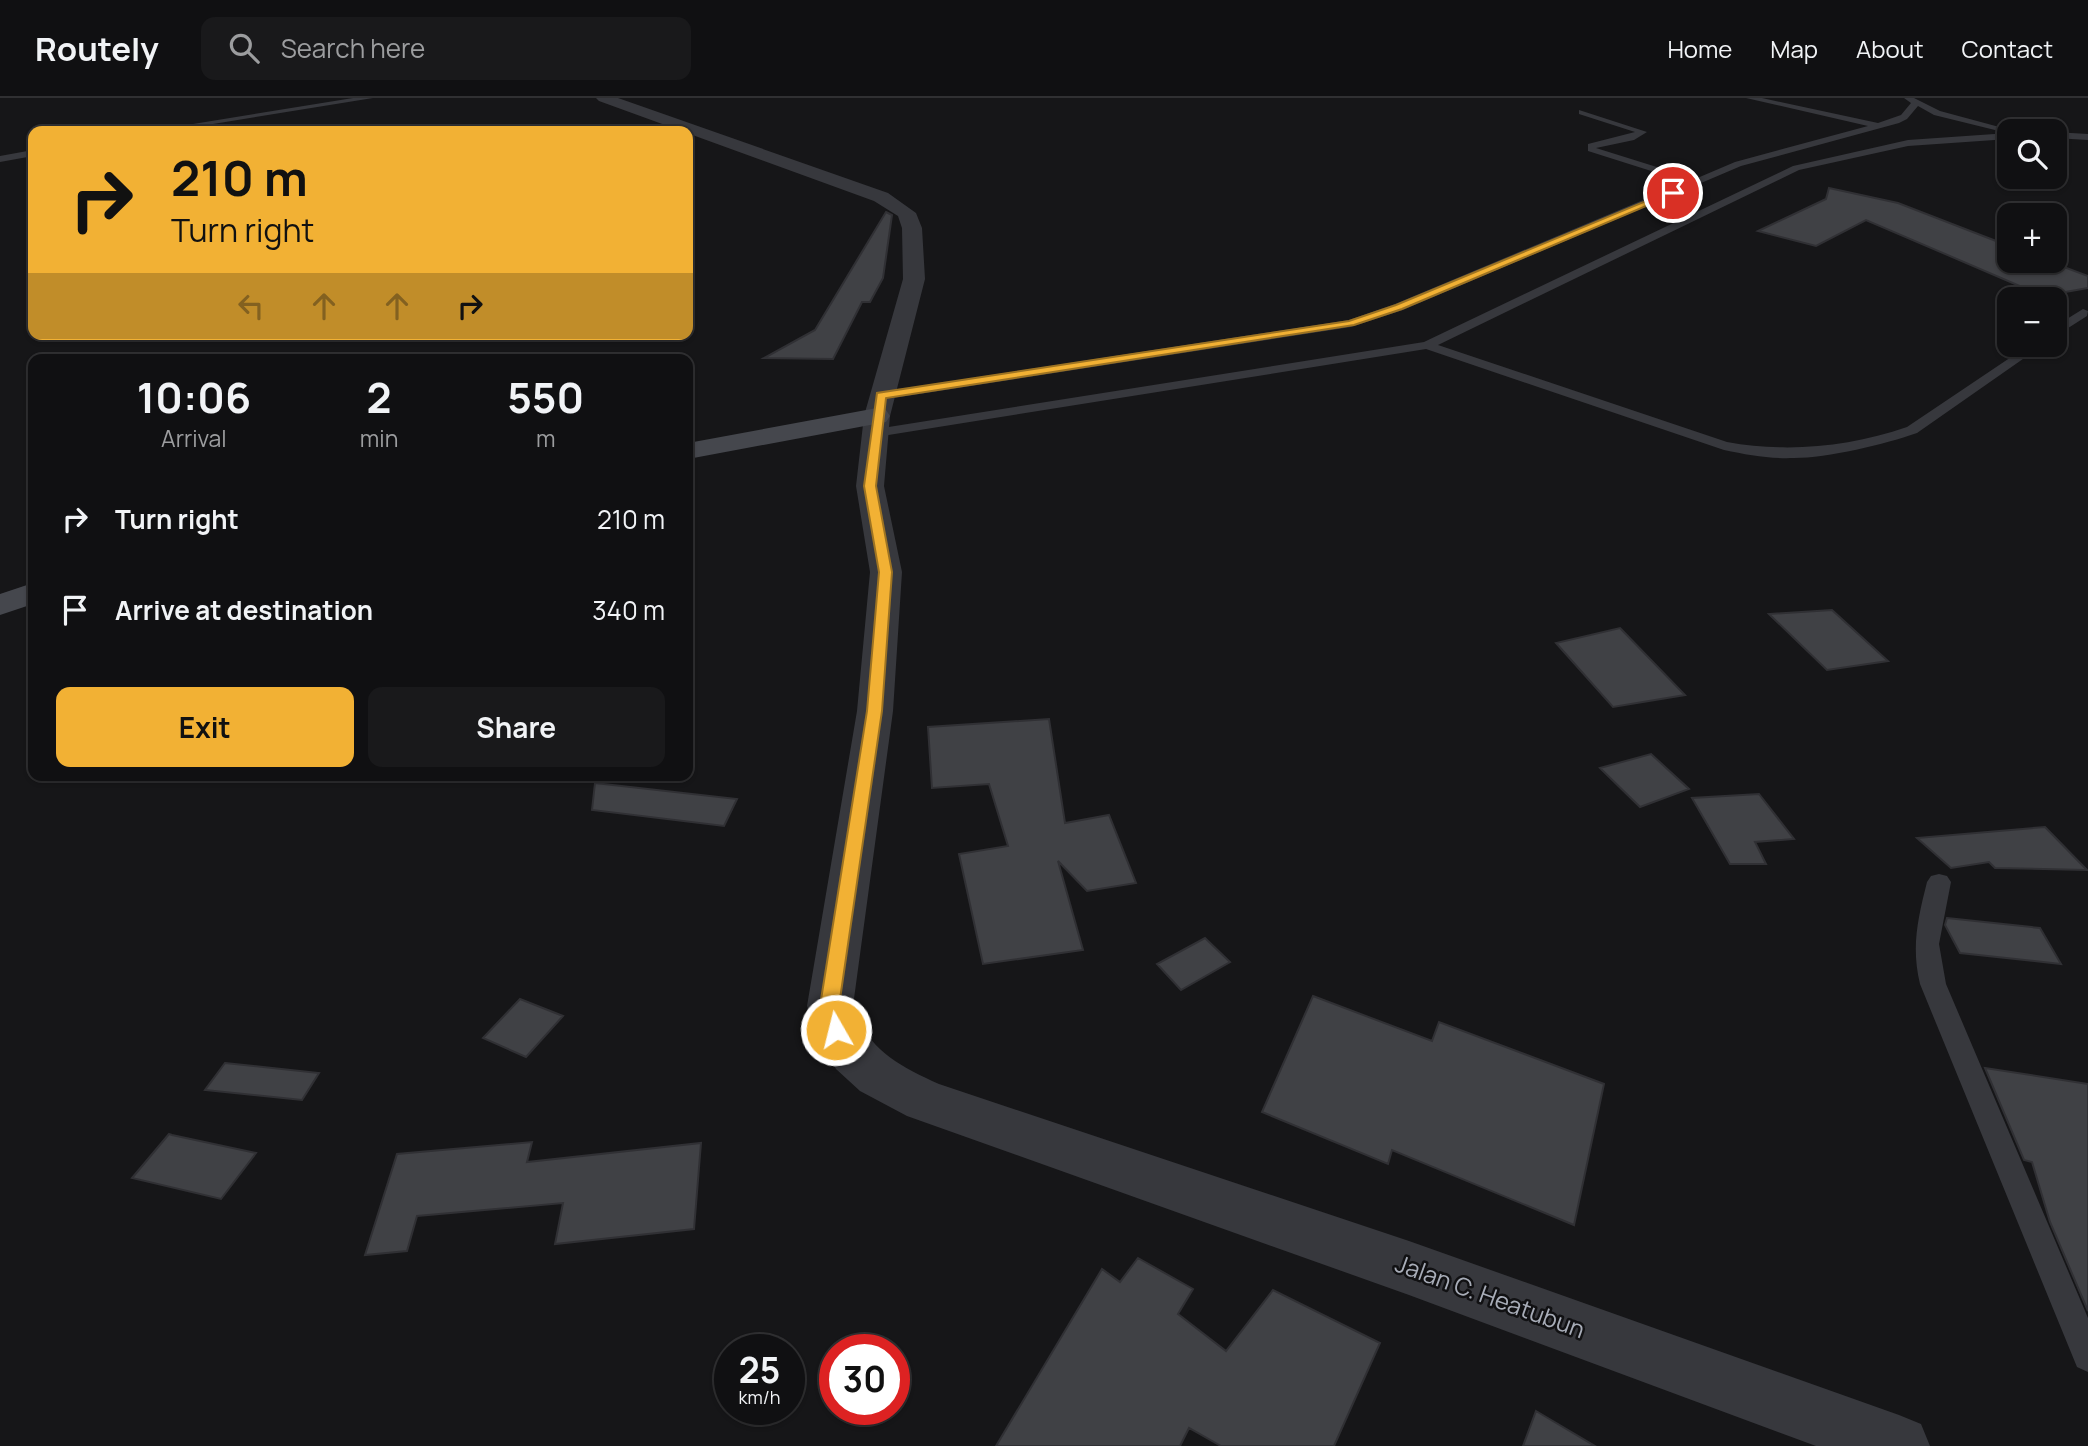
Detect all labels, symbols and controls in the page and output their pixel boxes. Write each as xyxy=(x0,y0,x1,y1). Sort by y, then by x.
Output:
search box xyxy=(201,17,691,80)
text: Routely xyxy=(35,26,159,71)
icon: search xyxy=(225,29,263,67)
text: Search here xyxy=(281,30,425,66)
text: Home xyxy=(1667,32,1732,65)
text: Map xyxy=(1770,32,1818,65)
text: About xyxy=(1856,32,1924,65)
text: Contact xyxy=(1962,32,2053,65)
map controls xyxy=(1997,119,2067,357)
button: search xyxy=(1997,119,2067,189)
text: 210 m xyxy=(171,144,308,211)
icon: right xyxy=(56,154,147,245)
pin xyxy=(1643,163,1703,223)
icon: arrive xyxy=(1654,174,1692,212)
button: + xyxy=(1997,203,2067,273)
text: Turn right xyxy=(171,208,314,252)
icon: left xyxy=(232,287,270,325)
icon: ahead xyxy=(305,287,343,325)
icon: ahead xyxy=(378,287,416,325)
icon: right xyxy=(451,287,489,325)
button: − xyxy=(1997,287,2067,357)
text: 10:06 xyxy=(137,368,251,426)
text: 2 xyxy=(367,368,392,426)
text: 550 xyxy=(507,368,584,426)
text: Arrival xyxy=(161,422,227,454)
text: min xyxy=(360,422,398,454)
text: m xyxy=(536,422,555,454)
icon: right xyxy=(56,500,94,538)
text: Turn right xyxy=(115,501,239,537)
text: 210 m xyxy=(597,501,665,537)
icon: arrive xyxy=(56,591,94,629)
text: Arrive at destination xyxy=(115,592,373,628)
text: 340 m xyxy=(592,592,665,628)
button: Exit xyxy=(56,687,354,767)
button: Share xyxy=(368,687,665,767)
position arrow xyxy=(799,993,873,1067)
street label: Jalan C. Heatubun xyxy=(1391,1246,1590,1345)
speed limit sign: 30 xyxy=(819,1334,910,1425)
text: 25 xyxy=(739,1346,780,1394)
text: km/h xyxy=(739,1385,780,1409)

